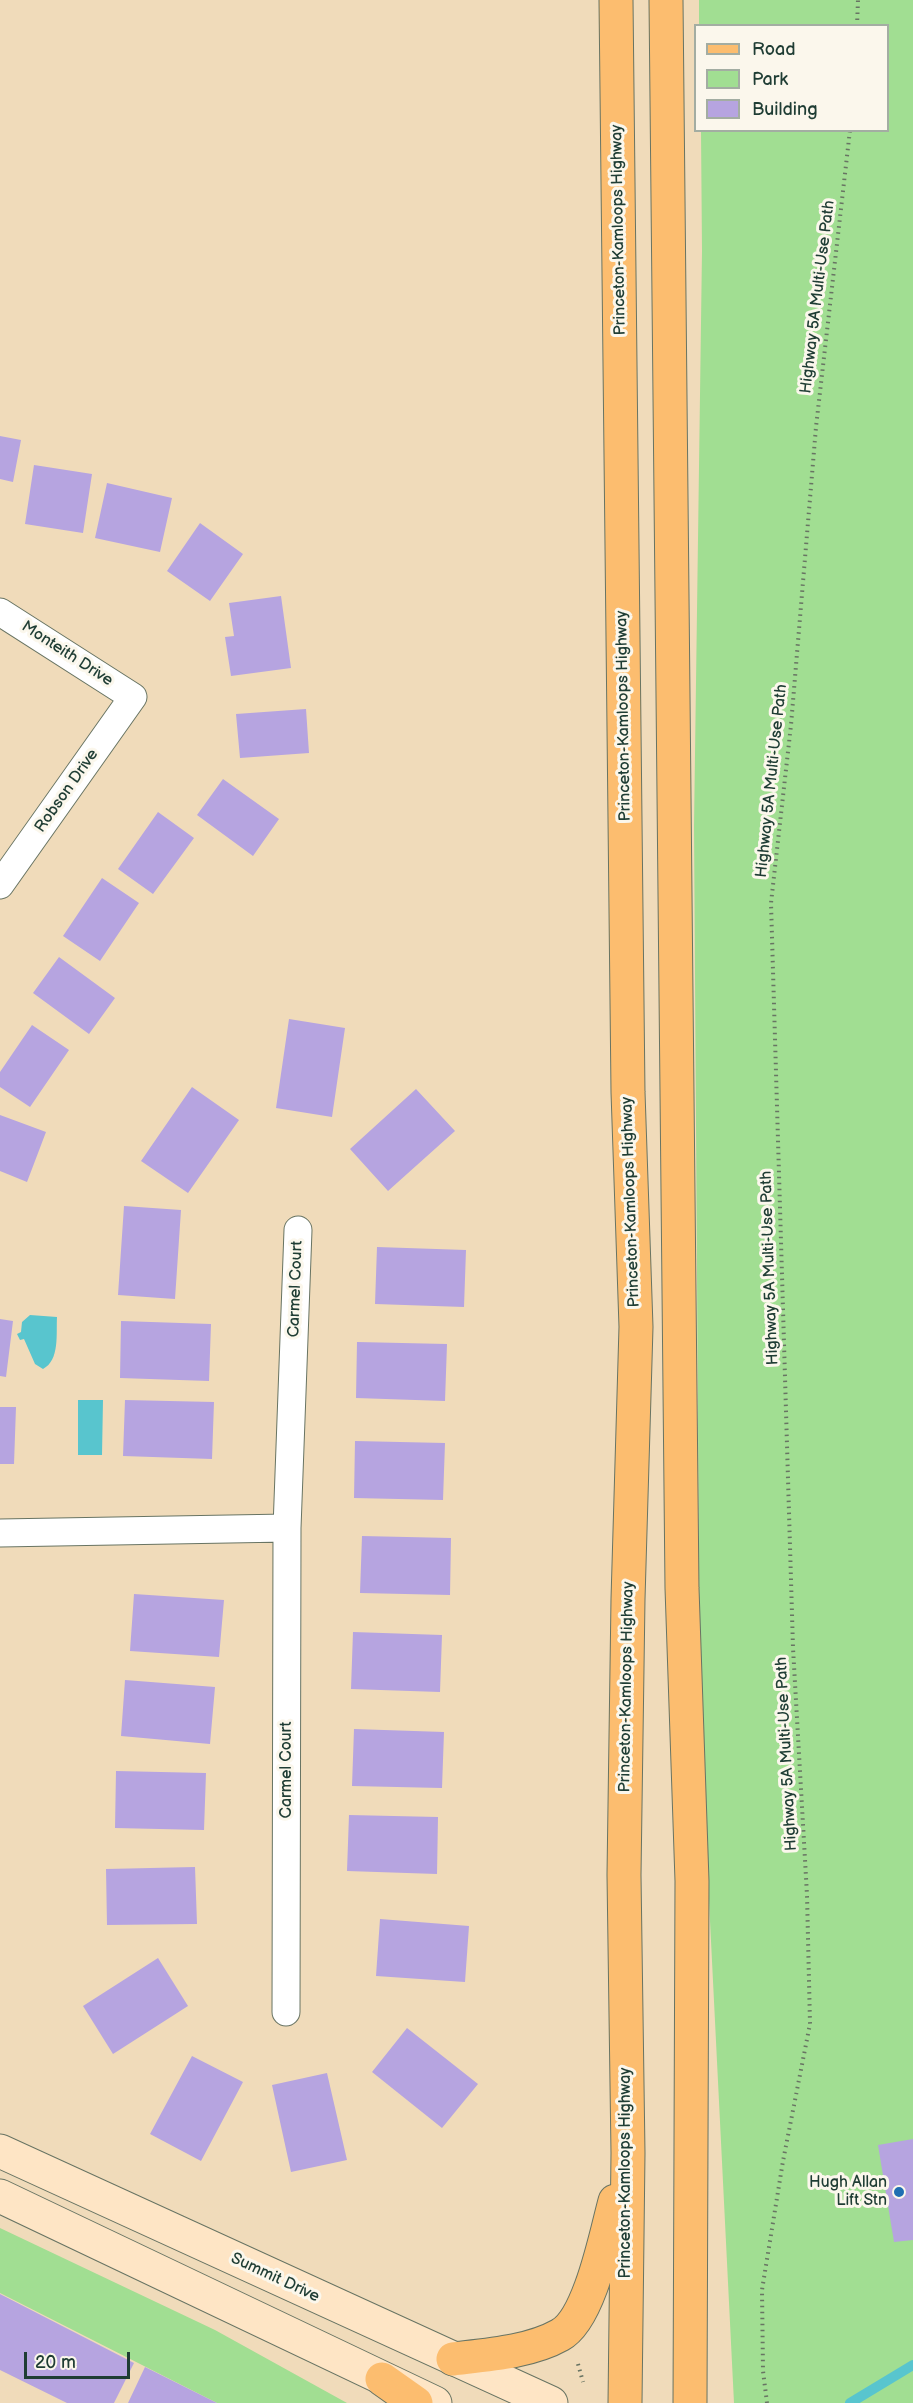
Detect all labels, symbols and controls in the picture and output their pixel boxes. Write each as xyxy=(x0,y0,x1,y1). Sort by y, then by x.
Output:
legend xyxy=(694,24,889,132)
text: Road xyxy=(752,39,796,60)
text: Park xyxy=(752,69,788,90)
text: Building xyxy=(752,99,818,120)
street label: Princeton-Kamloops Highway xyxy=(608,124,630,336)
street label: Highway 5A Multi-Use Path xyxy=(797,199,839,395)
street label: Princeton-Kamloops Highway xyxy=(613,610,635,822)
street label: Monteith Drive xyxy=(18,617,116,691)
street label: Highway 5A Multi-Use Path xyxy=(752,683,792,879)
street label: Robson Drive xyxy=(31,746,103,836)
street label: Princeton-Kamloops Highway xyxy=(618,1096,644,1308)
street label: Highway 5A Multi-Use Path xyxy=(757,1171,783,1365)
street label: Carmel Court xyxy=(285,1240,307,1338)
street label: Princeton-Kamloops Highway xyxy=(616,1581,638,1793)
street label: Highway 5A Multi-Use Path xyxy=(772,1656,802,1852)
street label: Carmel Court xyxy=(277,1722,297,1818)
street label: Princeton-Kamloops Highway xyxy=(616,2068,636,2278)
place label: Hugh Allan Lift Stn xyxy=(809,2173,887,2211)
marker: Hugh Allan Lift Stn xyxy=(892,2185,906,2199)
street label: Summit Drive xyxy=(228,2249,322,2307)
scale bar xyxy=(27,2340,134,2378)
text: 20 m xyxy=(35,2352,76,2373)

